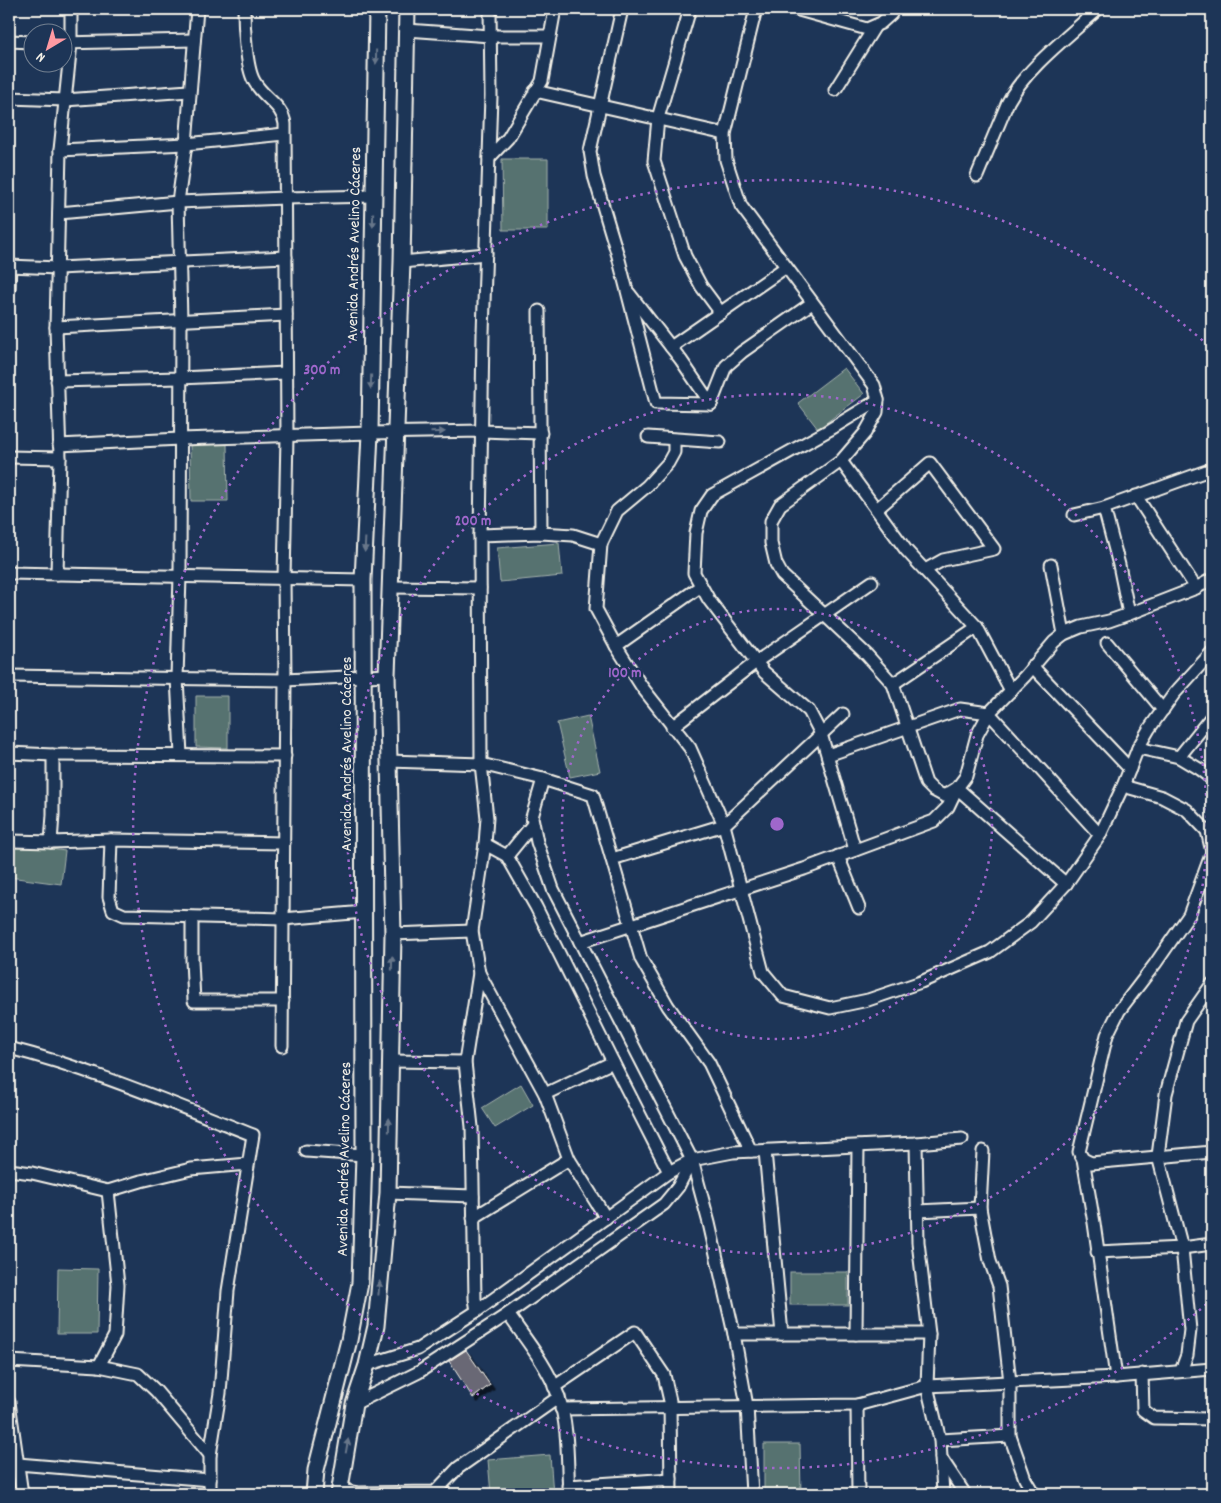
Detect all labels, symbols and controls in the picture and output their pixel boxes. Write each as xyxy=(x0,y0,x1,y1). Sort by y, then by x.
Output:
north arrow xyxy=(22,22,72,72)
text: N xyxy=(32,47,50,67)
one-way arrow xyxy=(372,50,380,66)
street label: Avenida Andrés Avelino Cáceres xyxy=(342,146,368,342)
one-way arrow xyxy=(369,212,377,228)
text: 300 m xyxy=(304,360,340,382)
one-way arrow xyxy=(366,375,374,391)
one-way arrow xyxy=(431,428,447,436)
text: 200 m xyxy=(455,511,491,533)
one-way arrow xyxy=(360,537,368,553)
street label: Avenida Andrés Avelino Cáceres xyxy=(336,656,359,851)
text: 100 m xyxy=(608,663,642,685)
centre of rings xyxy=(768,815,786,833)
one-way arrow xyxy=(388,955,396,971)
street label: Avenida Andrés Avelino Cáceres xyxy=(332,1061,358,1257)
one-way arrow xyxy=(386,1117,394,1133)
one-way arrow xyxy=(375,1279,383,1295)
one-way arrow xyxy=(343,1438,351,1454)

